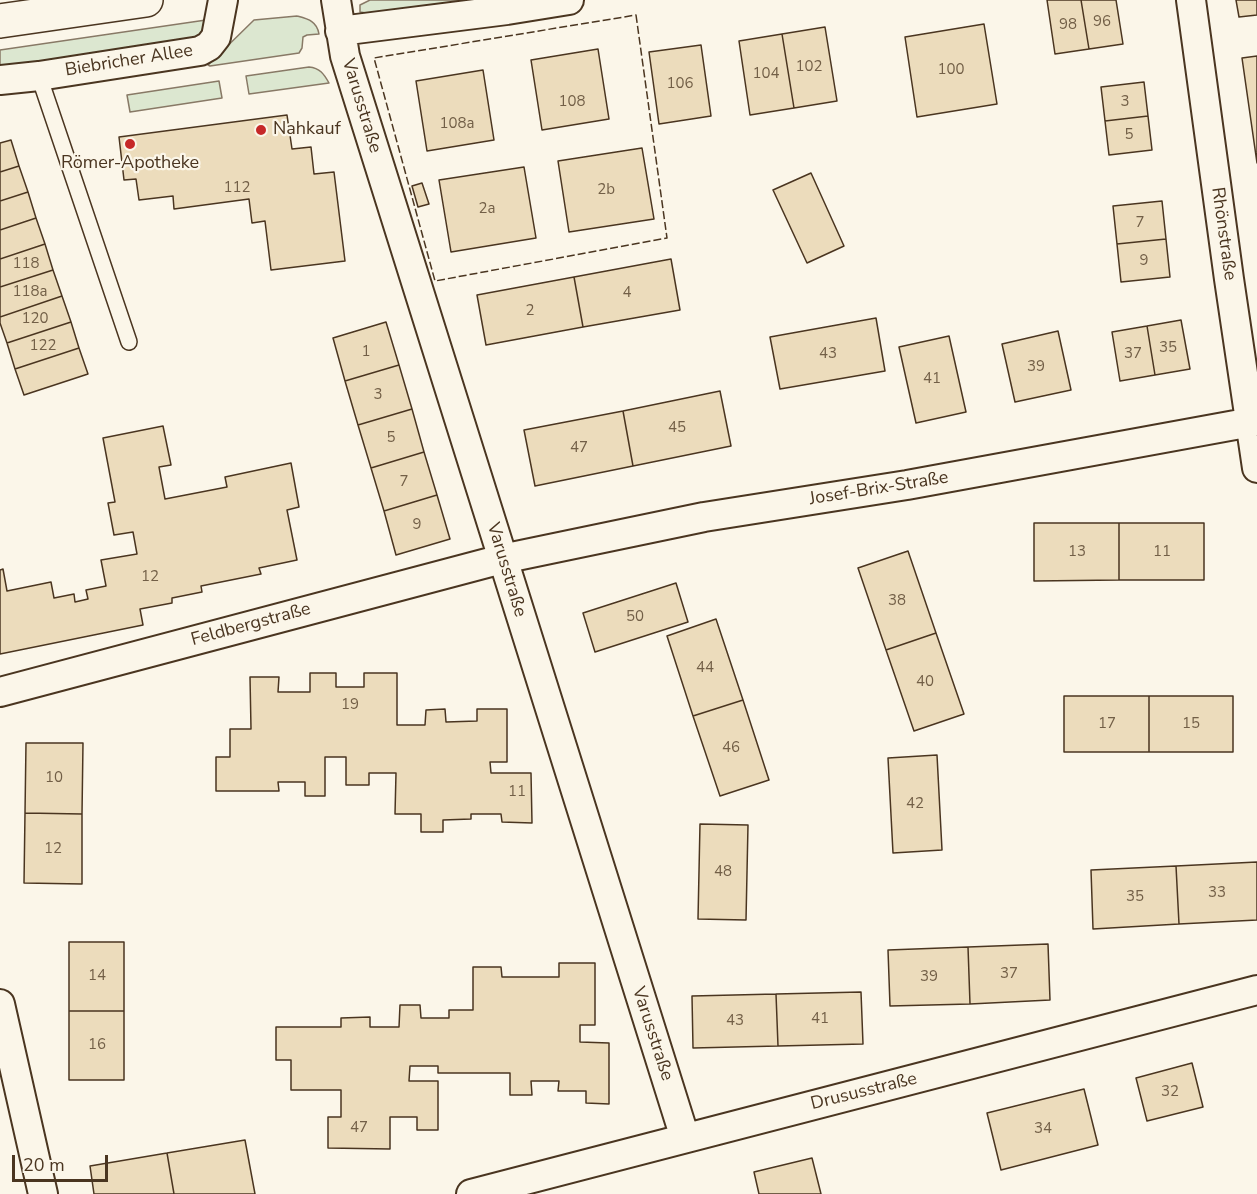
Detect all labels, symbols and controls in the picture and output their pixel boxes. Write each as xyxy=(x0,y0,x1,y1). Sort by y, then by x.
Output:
house number: 96 xyxy=(1093,13,1111,31)
house number: 98 xyxy=(1059,16,1077,34)
street label: Biebricher Allee xyxy=(64,40,194,82)
street label: Varusstraße xyxy=(336,56,386,156)
house number: 102 xyxy=(796,58,822,76)
house number: 100 xyxy=(938,61,964,79)
house number: 104 xyxy=(753,65,779,83)
house number: 106 xyxy=(667,75,693,93)
house number: 108 xyxy=(559,93,585,111)
house number: 3 xyxy=(1121,93,1129,111)
house number: 108a xyxy=(440,115,474,133)
place label: Nahkauf xyxy=(273,119,341,141)
marker: Nahkauf xyxy=(254,123,268,137)
house number: 5 xyxy=(1125,126,1133,144)
marker: Römer-Apotheke xyxy=(123,137,137,151)
place label: Römer-Apotheke xyxy=(61,153,199,175)
house number: 112 xyxy=(224,179,250,197)
house number: 2b xyxy=(597,181,615,199)
street label: Rhönstraße xyxy=(1206,186,1240,282)
house number: 2a xyxy=(479,200,495,218)
house number: 7 xyxy=(1136,214,1144,232)
house number: 9 xyxy=(1140,252,1148,270)
house number: 118 xyxy=(13,255,39,273)
house number: 118a xyxy=(13,283,47,301)
house number: 4 xyxy=(623,284,631,302)
house number: 2 xyxy=(526,302,534,320)
house number: 120 xyxy=(22,310,48,328)
house number: 122 xyxy=(30,337,56,355)
house number: 35 xyxy=(1159,339,1177,357)
house number: 1 xyxy=(362,343,370,361)
house number: 43 xyxy=(819,345,837,363)
house number: 37 xyxy=(1124,345,1142,363)
house number: 39 xyxy=(1027,358,1045,376)
house number: 41 xyxy=(923,370,941,388)
house number: 3 xyxy=(374,386,382,404)
house number: 45 xyxy=(668,419,686,437)
house number: 5 xyxy=(387,429,395,447)
house number: 47 xyxy=(570,439,588,457)
street label: Josef-Brix-Straße xyxy=(808,467,950,511)
house number: 7 xyxy=(400,473,408,491)
house number: 9 xyxy=(413,516,421,534)
street label: Varusstraße xyxy=(481,520,531,620)
house number: 13 xyxy=(1068,543,1086,561)
house number: 11 xyxy=(1153,543,1171,561)
house number: 12 xyxy=(141,568,159,586)
house number: 38 xyxy=(888,592,906,610)
street label: Feldbergstraße xyxy=(189,599,313,651)
house number: 50 xyxy=(626,608,644,626)
house number: 44 xyxy=(696,659,714,677)
house number: 40 xyxy=(916,673,934,691)
house number: 19 xyxy=(341,696,359,714)
house number: 17 xyxy=(1098,715,1116,733)
house number: 15 xyxy=(1182,715,1200,733)
house number: 46 xyxy=(722,739,740,757)
house number: 10 xyxy=(45,769,63,787)
house number: 11 xyxy=(508,783,526,801)
house number: 42 xyxy=(906,795,924,813)
house number: 12 xyxy=(44,840,62,858)
house number: 48 xyxy=(714,863,732,881)
house number: 33 xyxy=(1208,884,1226,902)
house number: 35 xyxy=(1126,888,1144,906)
house number: 37 xyxy=(1000,965,1018,983)
house number: 14 xyxy=(88,967,106,985)
house number: 39 xyxy=(920,968,938,986)
street label: Varusstraße xyxy=(627,984,677,1084)
house number: 41 xyxy=(811,1010,829,1028)
house number: 43 xyxy=(726,1012,744,1030)
house number: 16 xyxy=(88,1036,106,1054)
street label: Drususstraße xyxy=(809,1068,919,1116)
house number: 32 xyxy=(1161,1083,1179,1101)
house number: 47 xyxy=(350,1119,368,1137)
house number: 34 xyxy=(1034,1120,1052,1138)
scale bar xyxy=(15,1143,111,1181)
text: 20 m xyxy=(23,1153,65,1177)

